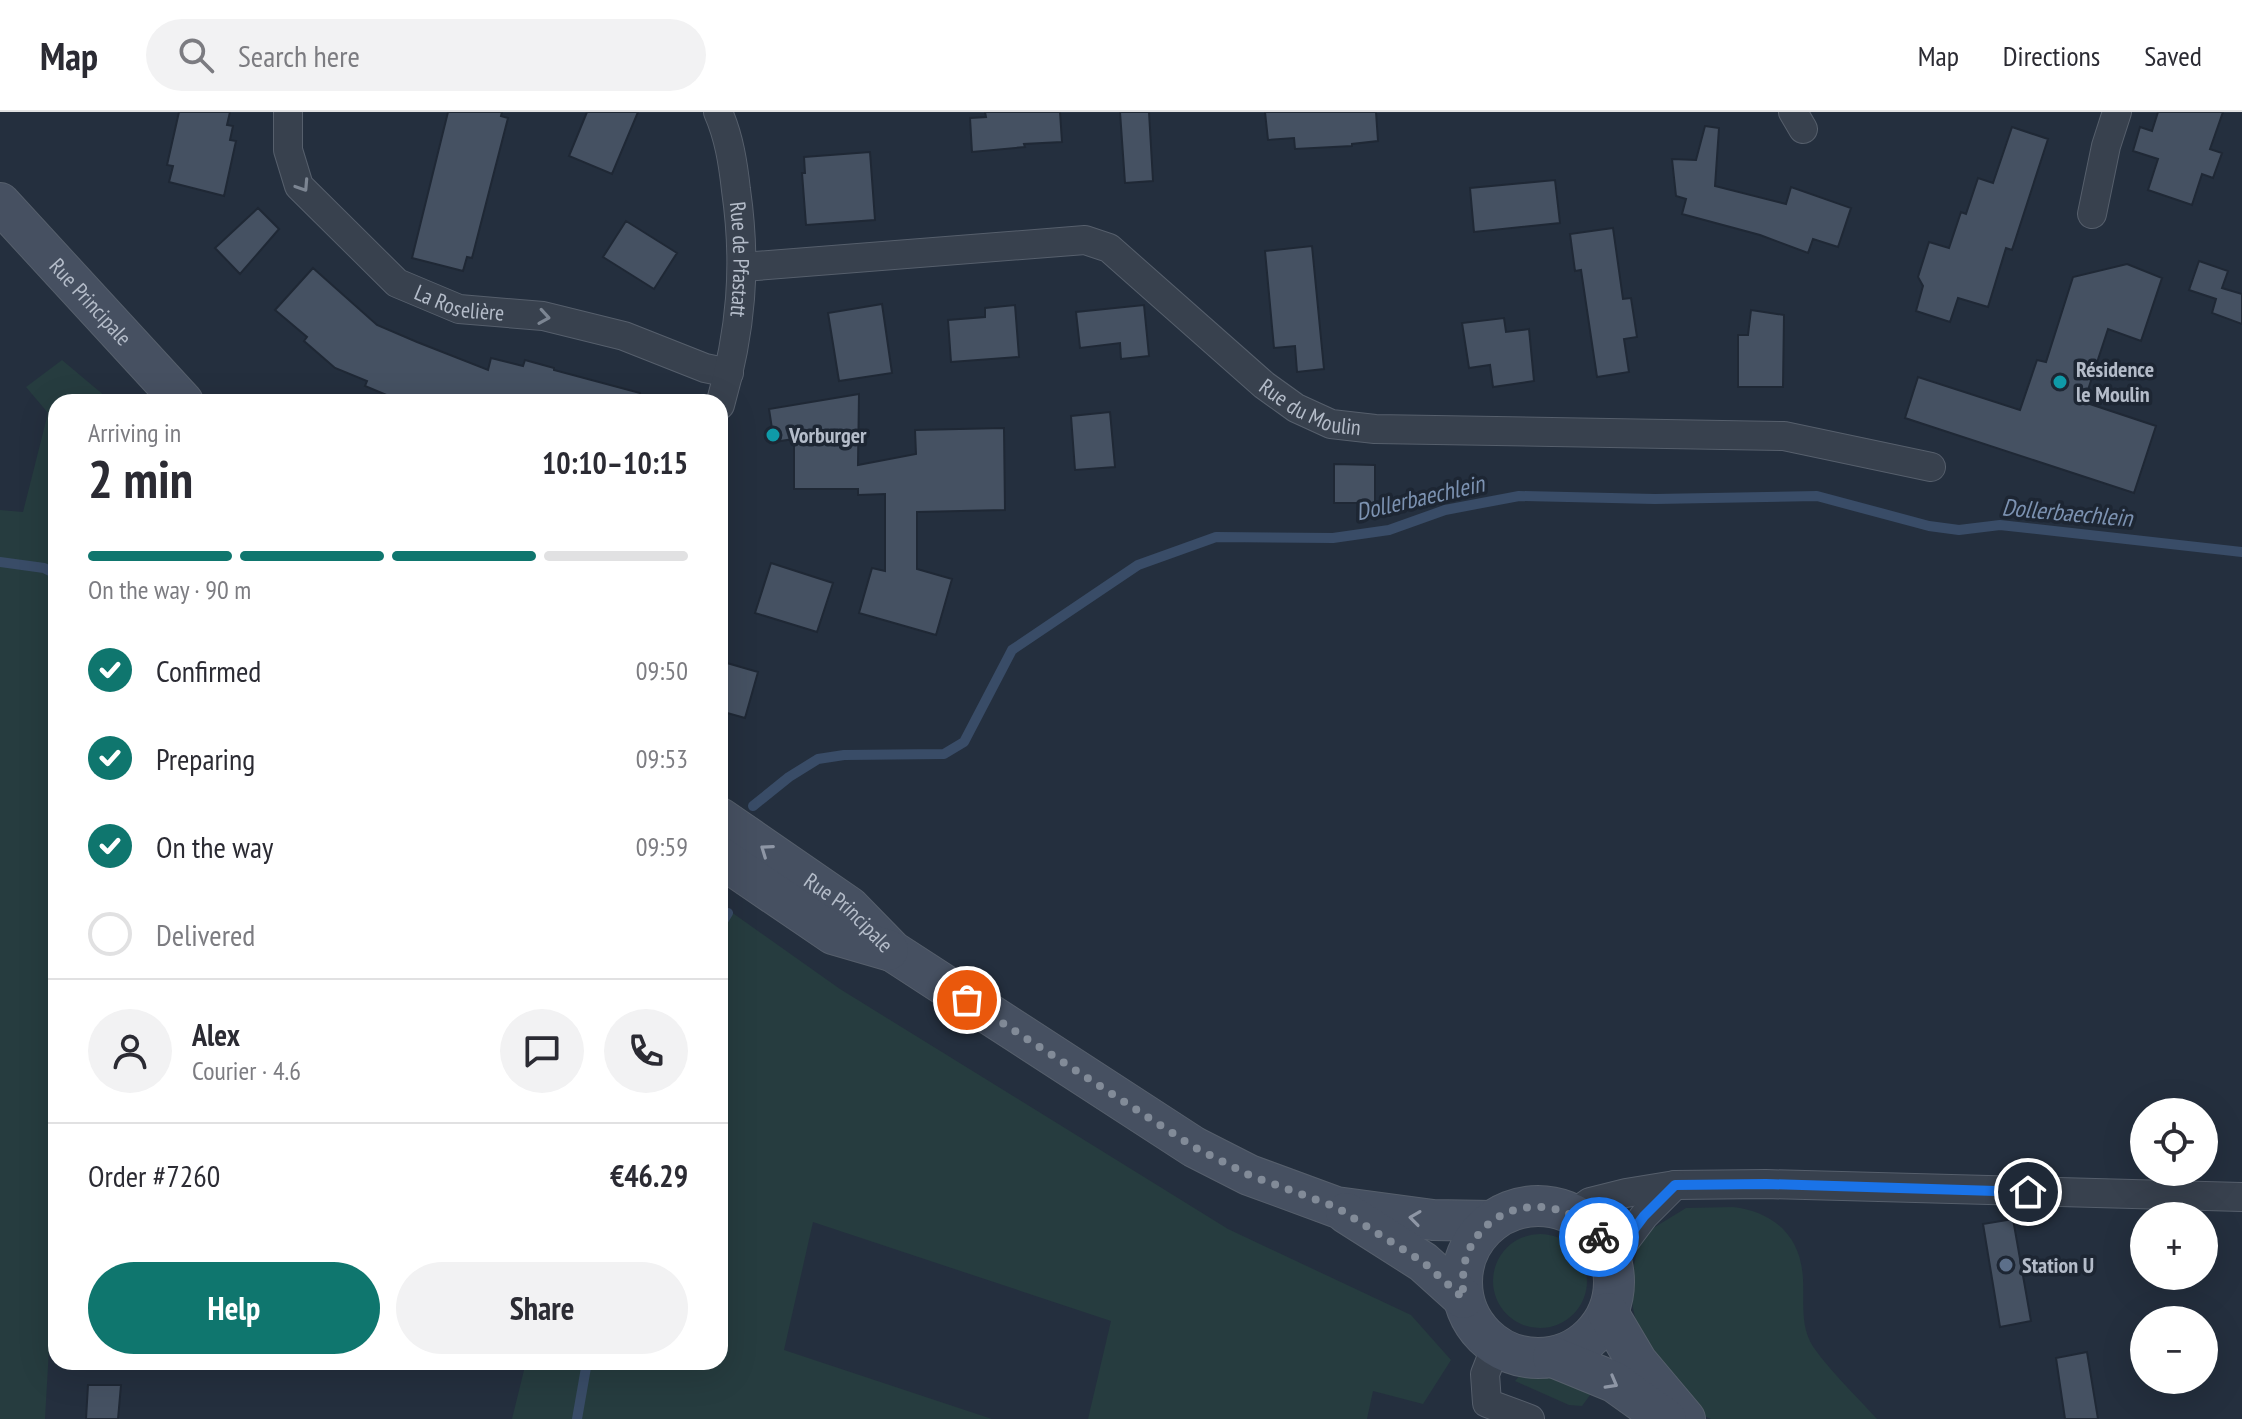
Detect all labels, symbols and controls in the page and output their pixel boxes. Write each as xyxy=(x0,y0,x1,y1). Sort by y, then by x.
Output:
search box xyxy=(146,19,706,91)
text: Map xyxy=(40,31,98,80)
icon: search xyxy=(174,33,218,77)
text: Search here xyxy=(238,36,360,75)
text: Map xyxy=(1918,37,1959,74)
text: Directions xyxy=(2003,37,2100,74)
text: Saved xyxy=(2144,37,2202,74)
one-way arrow xyxy=(294,177,309,192)
street label: Rue de Pfastatt xyxy=(724,200,755,319)
street label: Rue Principale xyxy=(44,252,138,351)
street label: La Roselière xyxy=(410,278,505,327)
one-way arrow xyxy=(537,308,551,325)
place label: Résidence le Moulin xyxy=(2076,355,2154,408)
street label: Rue du Moulin xyxy=(1254,372,1362,441)
marker: Résidence le Moulin xyxy=(2051,373,2069,391)
text: Arriving in xyxy=(88,416,181,449)
place label: Vorburger xyxy=(788,421,867,449)
marker: Vorburger xyxy=(764,426,782,444)
text: 10:10–10:15 xyxy=(542,443,688,482)
text: 2 min xyxy=(88,445,193,512)
water label: Dollerbaechlein xyxy=(1353,467,1488,527)
water label: Dollerbaechlein xyxy=(2001,491,2135,534)
text: On the way · 90 m xyxy=(88,573,251,606)
icon: check xyxy=(88,648,132,692)
text: Confirmed xyxy=(156,651,261,690)
text: 09:50 xyxy=(636,654,688,687)
icon: check xyxy=(88,736,132,780)
text: Preparing xyxy=(156,739,255,778)
text: 09:53 xyxy=(636,742,688,775)
icon: check xyxy=(88,824,132,868)
text: On the way xyxy=(156,827,273,866)
text: 09:59 xyxy=(636,830,688,863)
one-way arrow xyxy=(761,845,775,860)
street label: Rue Principale xyxy=(799,866,899,958)
text: Delivered xyxy=(156,915,255,954)
pin xyxy=(933,966,1001,1034)
icon: bag xyxy=(945,978,989,1022)
button: person xyxy=(88,1009,172,1093)
button: chat xyxy=(500,1009,584,1093)
button: phone xyxy=(604,1009,688,1093)
text: Alex xyxy=(192,1015,240,1054)
text: Courier · 4.6 xyxy=(192,1054,301,1087)
map controls xyxy=(2130,1098,2218,1394)
button: locate xyxy=(2130,1098,2218,1186)
text: Order #7260 xyxy=(88,1156,220,1195)
text: €46.29 xyxy=(610,1156,688,1195)
pin xyxy=(1994,1158,2062,1226)
icon: home xyxy=(2006,1170,2050,1214)
courier xyxy=(1559,1197,1639,1277)
button: + xyxy=(2130,1202,2218,1290)
one-way arrow xyxy=(1408,1209,1421,1226)
icon: bike xyxy=(1577,1215,1621,1259)
place label: Station U xyxy=(2022,1251,2094,1279)
marker: Station U xyxy=(1997,1256,2015,1274)
button: Help xyxy=(88,1262,380,1354)
button: Share xyxy=(396,1262,688,1354)
button: − xyxy=(2130,1306,2218,1394)
one-way arrow xyxy=(1603,1373,1618,1389)

